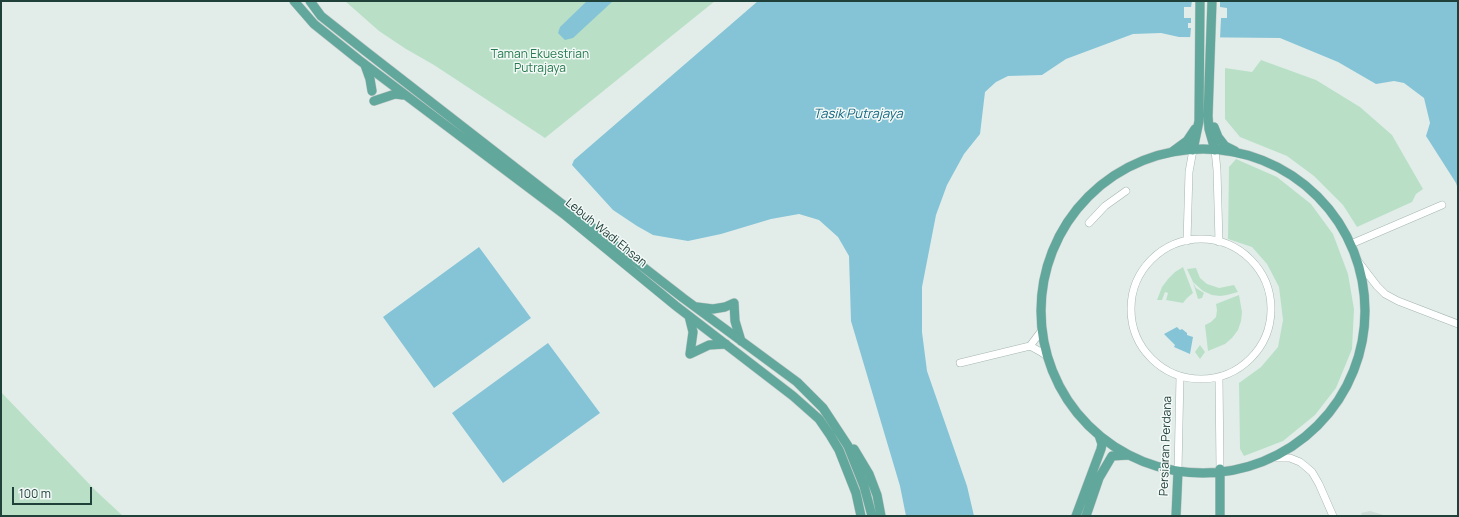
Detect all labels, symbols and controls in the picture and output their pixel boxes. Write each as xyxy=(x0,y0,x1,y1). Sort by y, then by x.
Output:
park label: Taman Ekuestrian Putrajaya xyxy=(491,48,589,76)
water label: Tasik Putrajaya xyxy=(813,106,903,122)
street label: Lebuh Wadi Ehsan xyxy=(562,196,650,270)
street label: Persiaran Perdana xyxy=(1157,396,1175,496)
scale bar xyxy=(14,479,94,505)
text: 100 m xyxy=(19,485,51,502)

